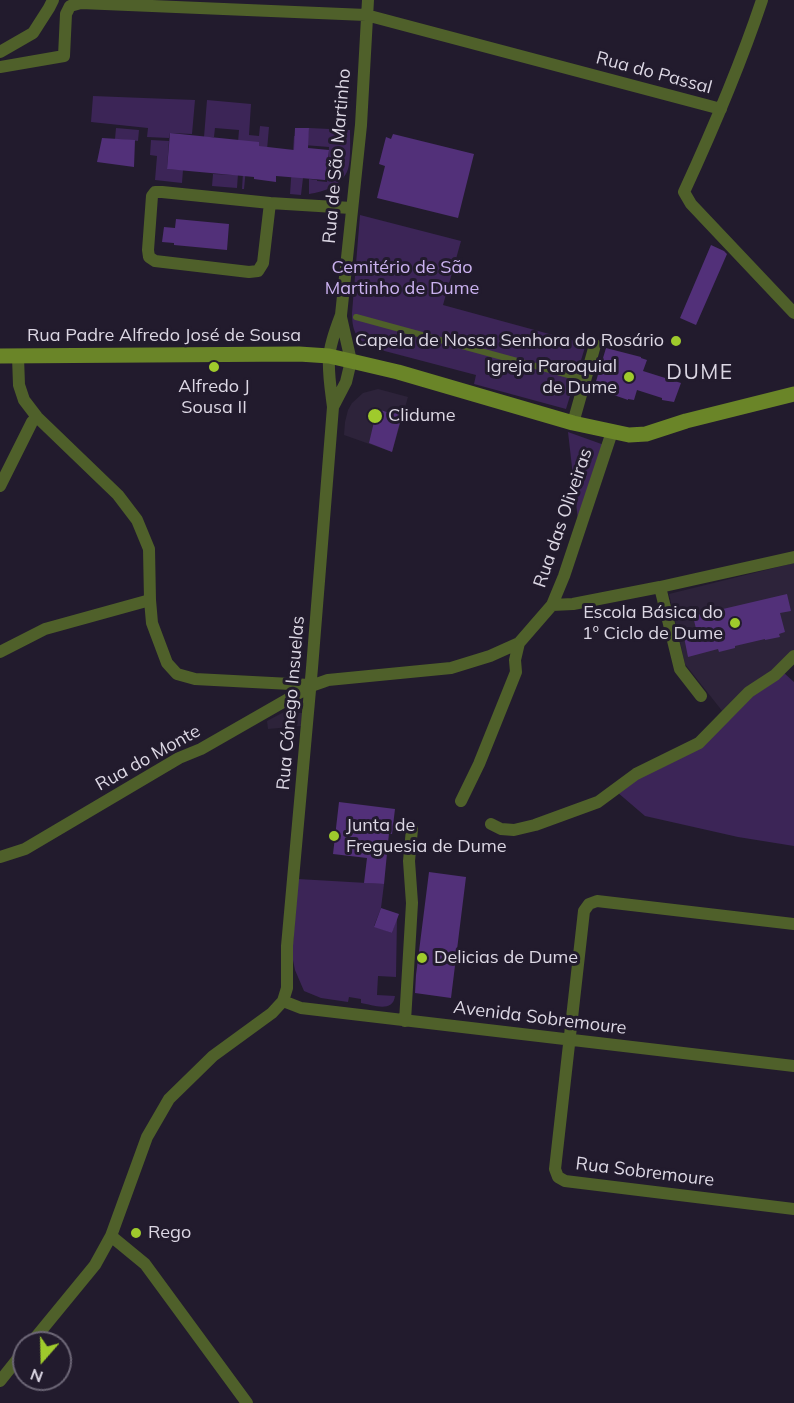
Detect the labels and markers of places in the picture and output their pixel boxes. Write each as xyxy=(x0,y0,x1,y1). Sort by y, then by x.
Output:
place label: Capela de Nossa Senhora do Rosário xyxy=(355,330,664,352)
marker: Capela de Nossa Senhora do Rosário xyxy=(669,334,683,348)
place label: Igreja Paroquial de Dume xyxy=(486,356,617,398)
marker: Alfredo J Sousa II xyxy=(207,360,221,374)
marker: Igreja Paroquial de Dume xyxy=(622,370,636,384)
place label: Alfredo J Sousa II xyxy=(178,376,250,418)
place label: Clidume xyxy=(388,405,456,427)
marker: Clidume xyxy=(366,407,384,425)
place label: Escola Básica do 1º Ciclo de Dume xyxy=(582,602,723,644)
marker: Escola Básica do 1º Ciclo de Dume xyxy=(728,616,742,630)
place label: Junta de Freguesia de Dume xyxy=(346,815,507,858)
marker: Junta de Freguesia de Dume xyxy=(327,829,341,843)
place label: Delicias de Dume xyxy=(434,947,578,969)
marker: Delicias de Dume xyxy=(415,951,429,965)
place label: Rego xyxy=(148,1222,191,1244)
marker: Rego xyxy=(129,1226,143,1240)

